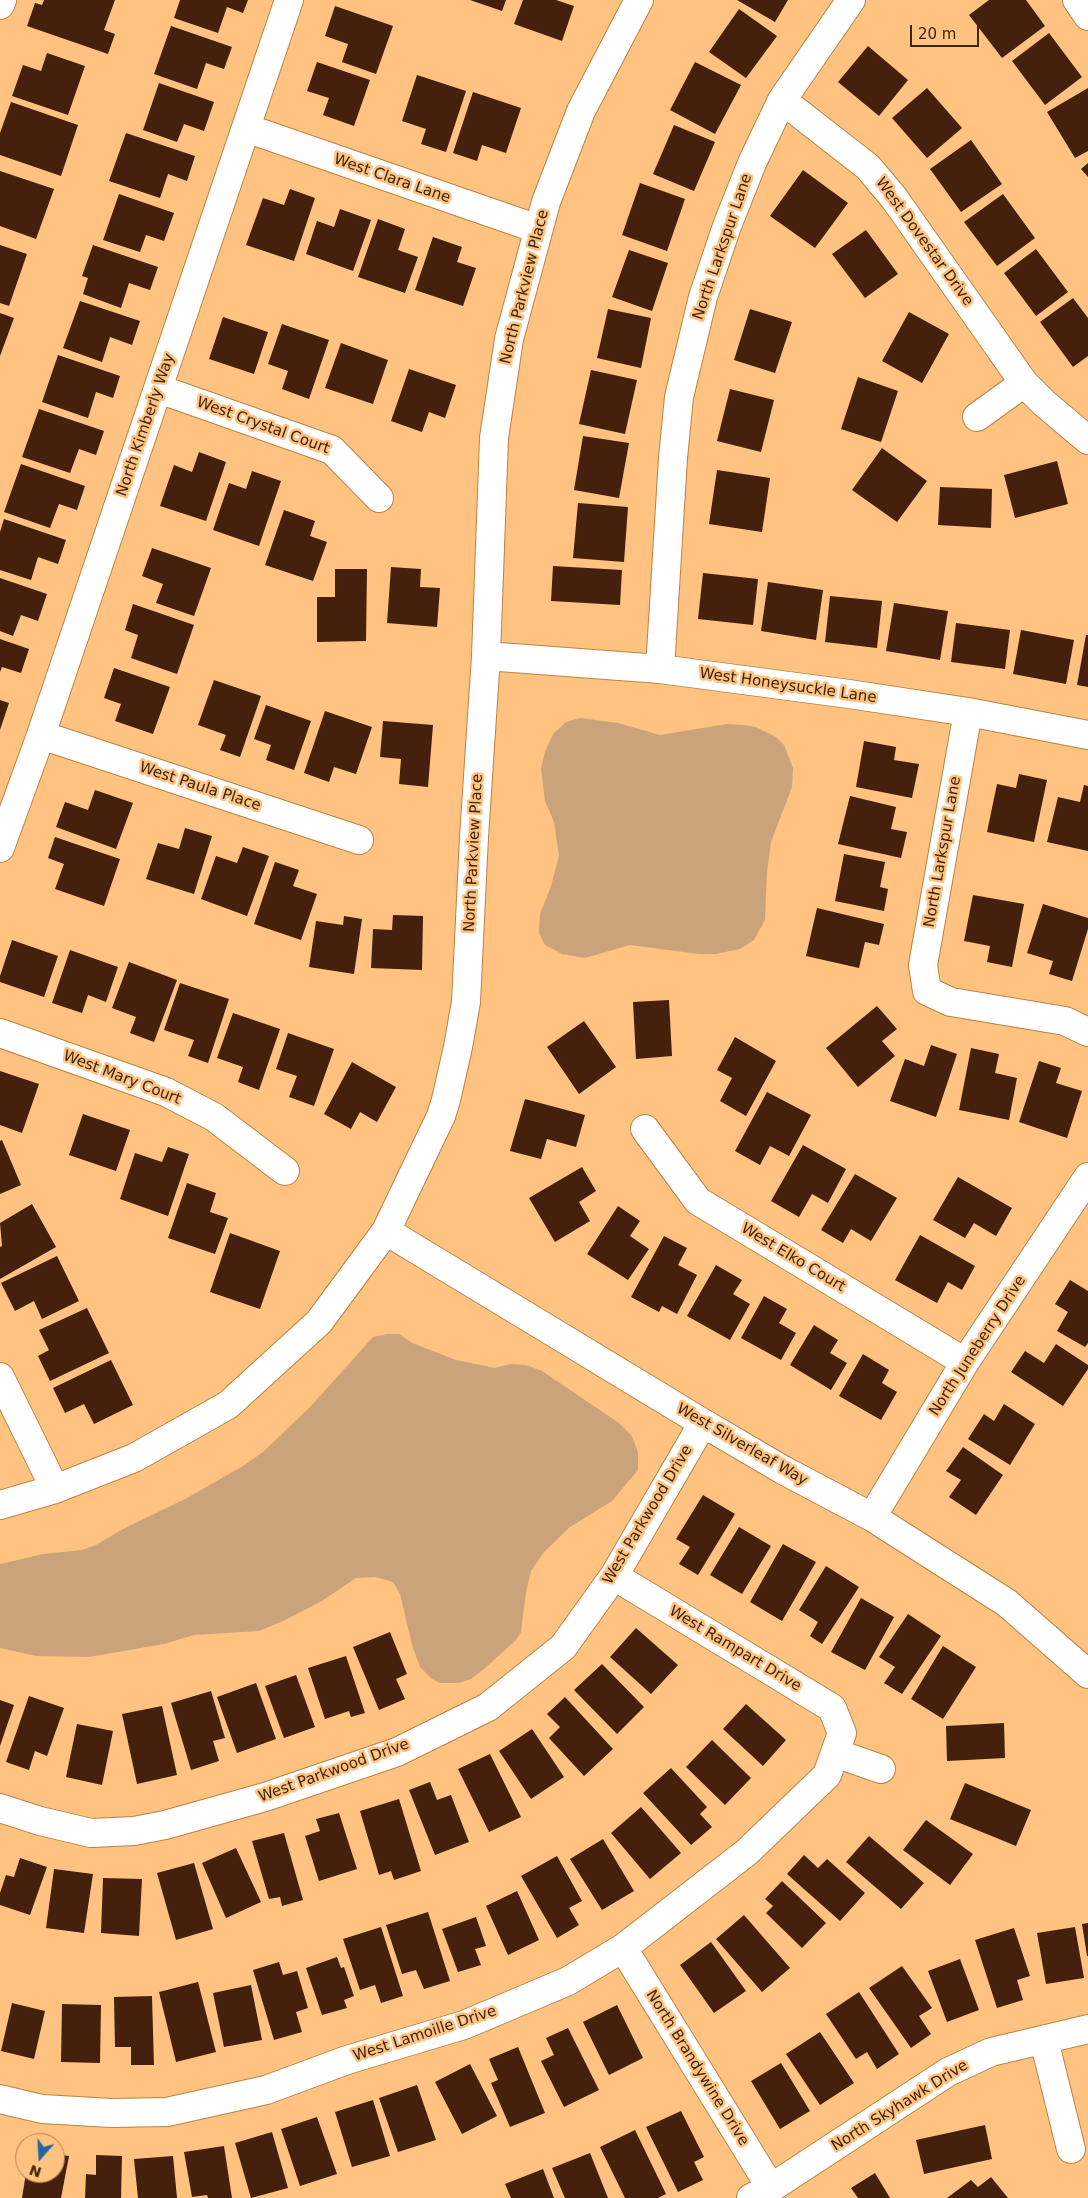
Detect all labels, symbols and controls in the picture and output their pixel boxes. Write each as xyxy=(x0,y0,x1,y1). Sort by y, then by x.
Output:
scale bar xyxy=(913,15,982,47)
text: 20 m xyxy=(918,25,956,43)
street label: West Clara Lane xyxy=(331,151,453,207)
street label: North Larkspur Lane xyxy=(690,172,756,322)
street label: West Dovestar Drive xyxy=(871,174,977,310)
street label: North Parkview Place xyxy=(497,208,553,366)
street label: North Kimberly Way xyxy=(113,351,179,499)
street label: West Crystal Court xyxy=(194,394,332,458)
street label: West Honeysuckle Lane xyxy=(698,665,878,707)
street label: West Paula Place xyxy=(137,759,263,815)
street label: North Parkview Place xyxy=(461,773,487,933)
street label: North Larkspur Lane xyxy=(921,775,965,929)
street label: West Mary Court xyxy=(61,1047,183,1109)
street label: West Elko Court xyxy=(738,1220,848,1296)
street label: North Juneberry Drive xyxy=(926,1272,1030,1420)
street label: West Silverleaf Way xyxy=(673,1400,811,1490)
street label: West Parkwood Drive xyxy=(599,1442,697,1588)
street label: West Rampart Drive xyxy=(666,1602,804,1696)
street label: West Parkwood Drive xyxy=(256,1735,412,1807)
street label: North Brandywine Drive xyxy=(642,1987,752,2149)
street label: West Lamoille Drive xyxy=(351,2002,499,2066)
street label: North Skyhawk Drive xyxy=(828,2057,972,2155)
north arrow xyxy=(15,2133,65,2183)
text: N xyxy=(27,2162,44,2181)

